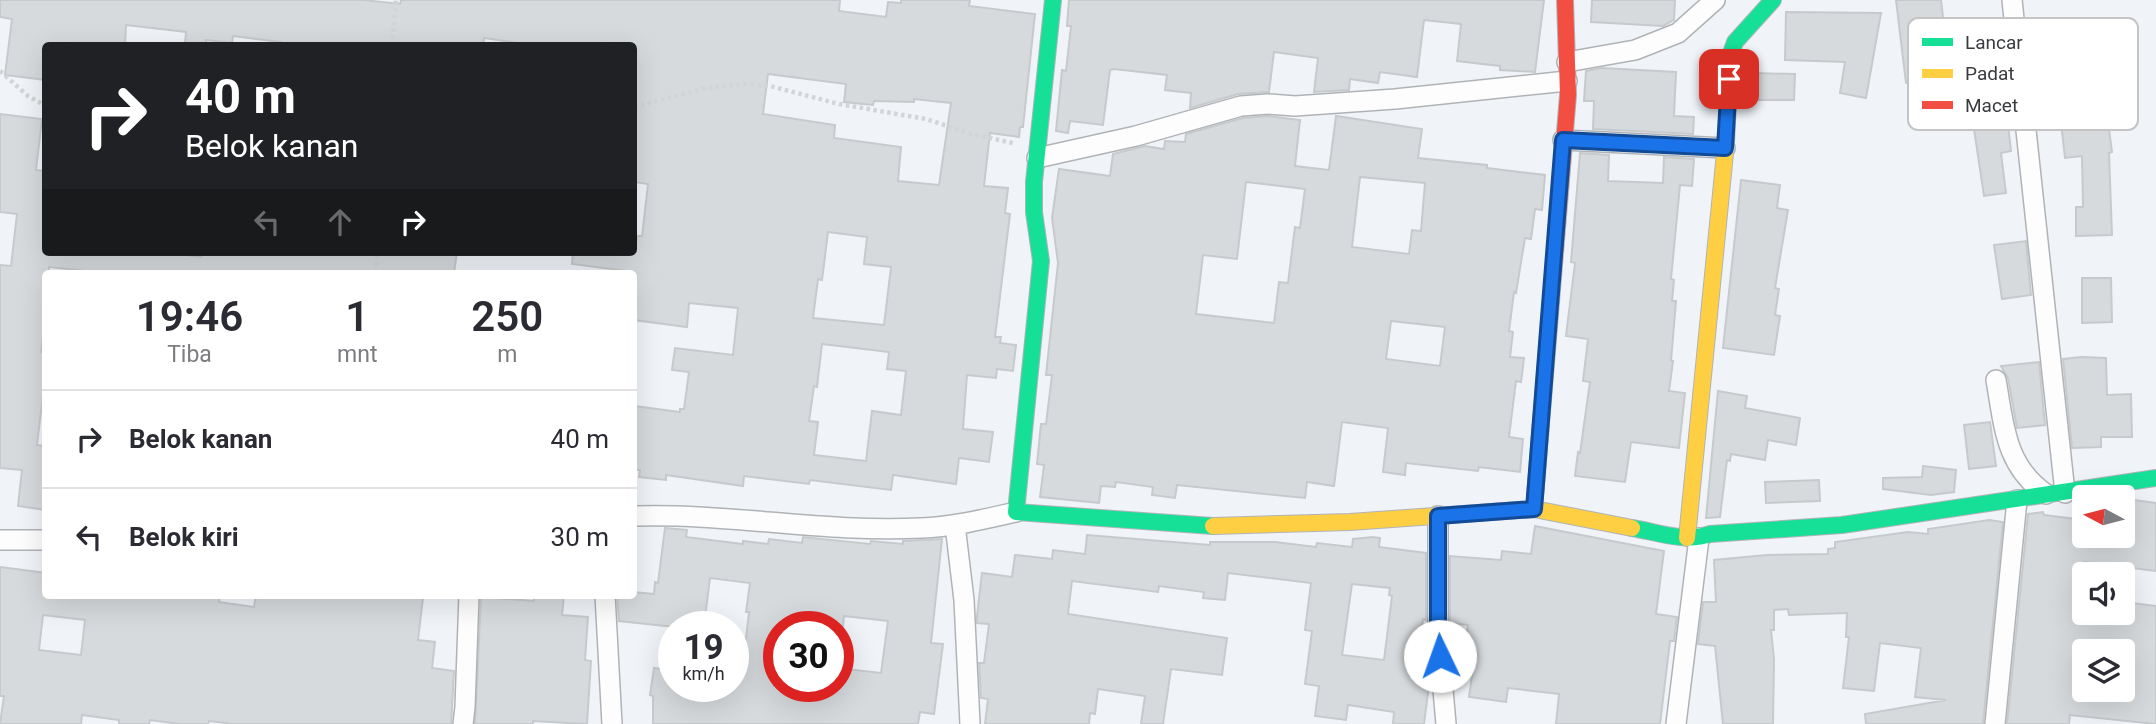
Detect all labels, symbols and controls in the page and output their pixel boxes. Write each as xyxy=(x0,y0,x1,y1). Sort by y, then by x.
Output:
legend xyxy=(1908,18,2138,130)
text: Lancar xyxy=(1965,31,2023,54)
pin xyxy=(1699,49,1759,109)
icon: arrive xyxy=(1710,60,1748,98)
text: Padat xyxy=(1965,62,2015,85)
text: 40 m xyxy=(185,68,296,125)
icon: right xyxy=(70,70,161,161)
text: Macet xyxy=(1965,94,2018,117)
text: Belok kanan xyxy=(185,127,358,165)
icon: left xyxy=(248,203,286,241)
icon: ahead xyxy=(321,203,359,241)
icon: right xyxy=(394,203,432,241)
text: 19:46 xyxy=(136,292,243,341)
text: 1 xyxy=(345,292,369,341)
text: 250 xyxy=(471,292,543,341)
text: Tiba xyxy=(167,341,212,368)
text: mnt xyxy=(337,341,377,368)
text: m xyxy=(497,341,517,368)
icon: right xyxy=(70,420,108,458)
text: Belok kanan xyxy=(129,424,272,454)
text: 40 m xyxy=(551,424,609,454)
north arrow xyxy=(2072,485,2135,548)
map controls xyxy=(2072,485,2135,702)
icon: left xyxy=(70,518,108,556)
text: Belok kiri xyxy=(129,522,239,552)
text: 30 m xyxy=(551,522,609,552)
button: sound xyxy=(2072,562,2135,625)
speed limit sign: 30 xyxy=(763,611,854,702)
position arrow xyxy=(1403,619,1477,693)
text: 19 xyxy=(683,627,724,668)
button: layers xyxy=(2072,639,2135,702)
text: km/h xyxy=(682,663,725,684)

